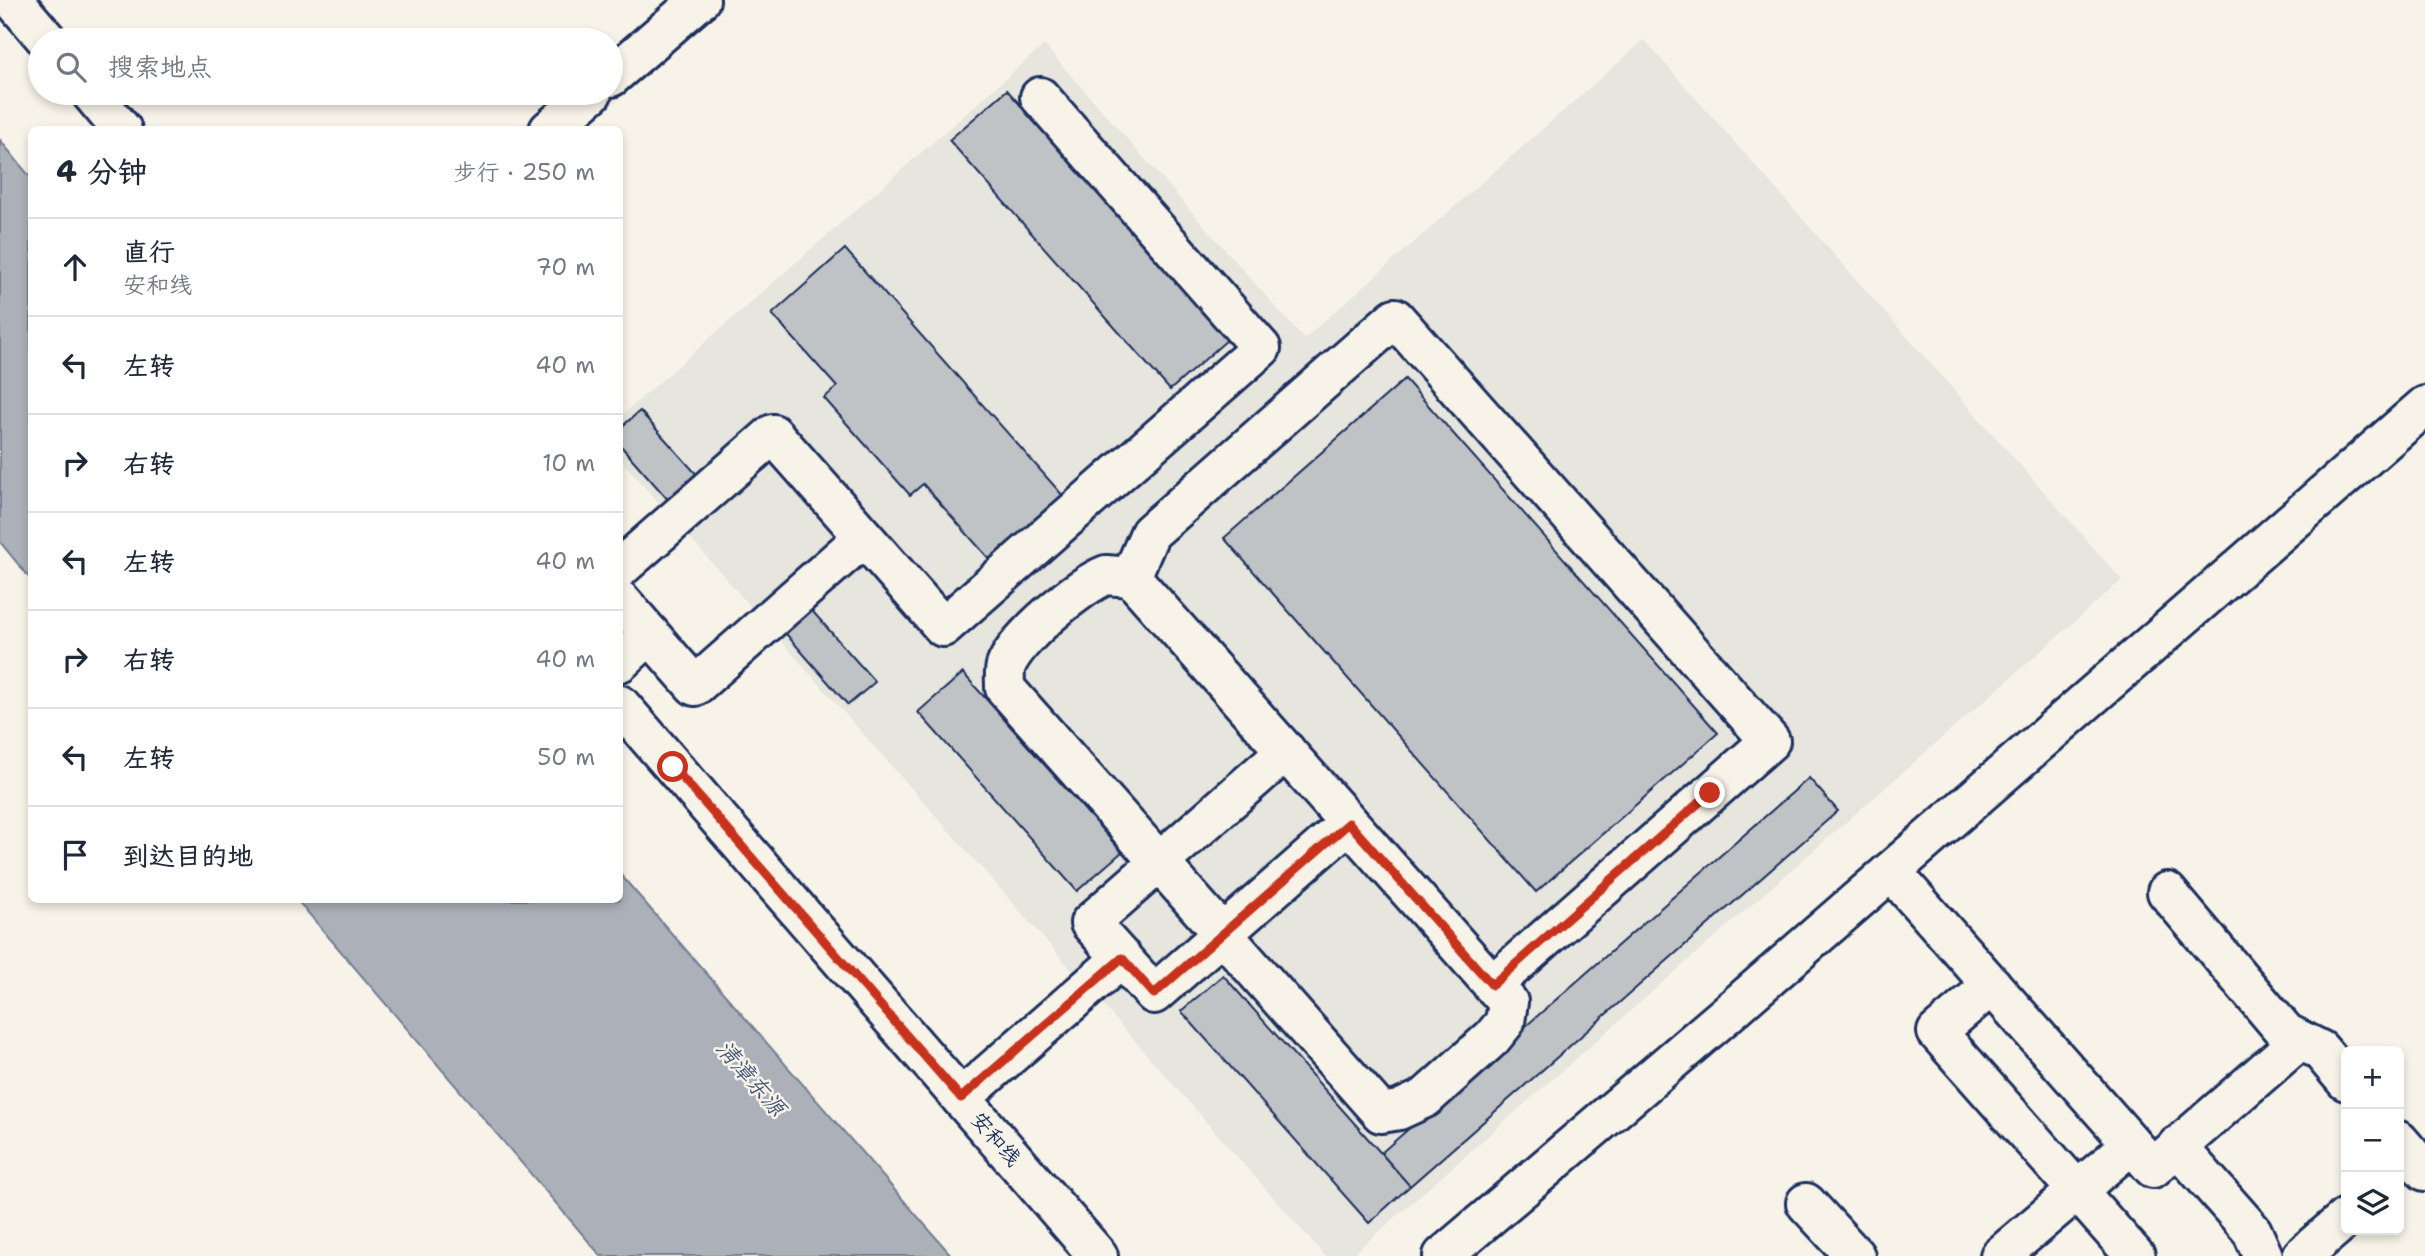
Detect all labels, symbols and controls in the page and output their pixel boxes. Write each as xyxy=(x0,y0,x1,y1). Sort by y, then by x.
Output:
search box xyxy=(28,28,623,105)
icon: search xyxy=(52,48,90,86)
text: 搜索地点 xyxy=(108,49,212,84)
text: 4 分钟 xyxy=(56,151,147,192)
text: 步行 · 250 m xyxy=(454,157,595,187)
text: 直行 xyxy=(123,234,175,269)
icon: ahead xyxy=(56,248,94,286)
text: 70 m xyxy=(536,252,595,282)
text: 安和线 xyxy=(123,270,192,300)
icon: left xyxy=(56,346,94,384)
text: 左转 xyxy=(123,348,175,383)
text: 40 m xyxy=(535,350,595,380)
icon: right xyxy=(56,444,94,482)
text: 右转 xyxy=(123,446,175,481)
text: 10 m xyxy=(542,448,595,478)
icon: left xyxy=(56,542,94,580)
text: 左转 xyxy=(123,544,175,579)
text: 40 m xyxy=(535,546,595,576)
icon: right xyxy=(56,640,94,678)
text: 右转 xyxy=(123,642,175,677)
text: 40 m xyxy=(535,644,595,674)
icon: left xyxy=(56,738,94,776)
text: 左转 xyxy=(123,740,175,775)
text: 50 m xyxy=(537,742,595,772)
route start xyxy=(657,751,688,782)
route end xyxy=(1694,777,1725,808)
icon: arrive xyxy=(56,836,94,874)
text: 到达目的地 xyxy=(123,838,253,873)
water label: 清漳东源 xyxy=(710,1033,794,1125)
map controls xyxy=(2341,1046,2404,1235)
button: + xyxy=(2341,1046,2404,1109)
street label: 安和线 xyxy=(965,1106,1027,1172)
button: − xyxy=(2341,1109,2404,1172)
button: layers xyxy=(2341,1172,2404,1235)

